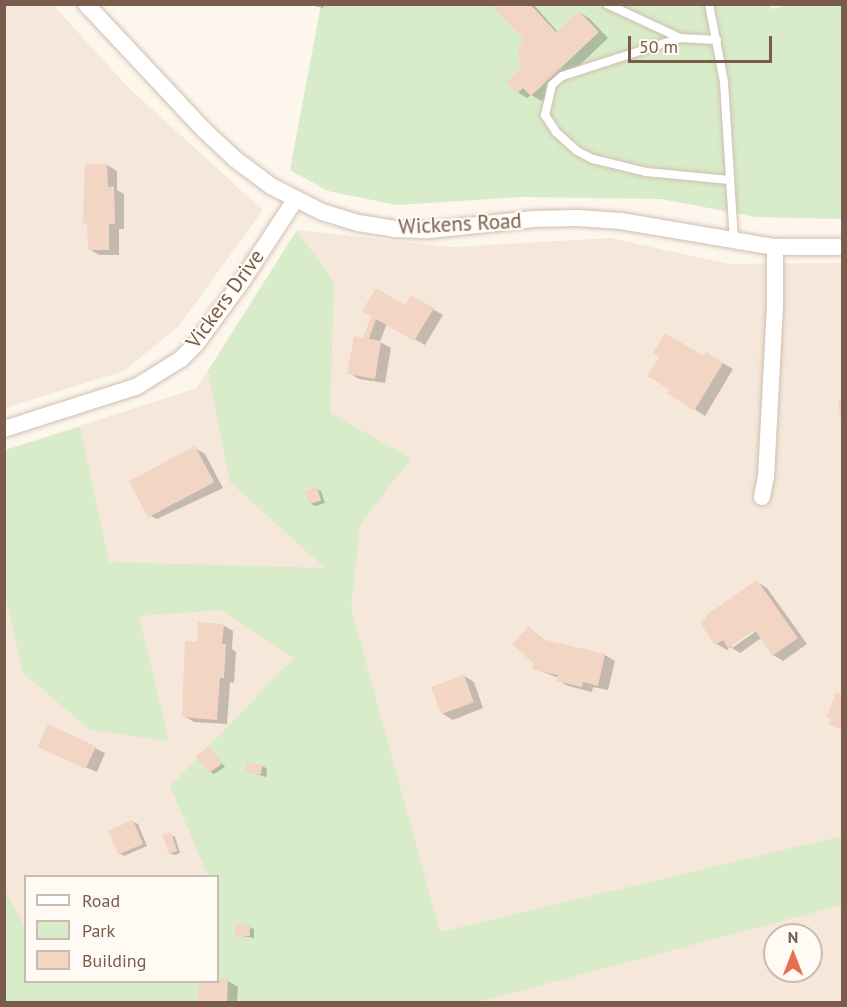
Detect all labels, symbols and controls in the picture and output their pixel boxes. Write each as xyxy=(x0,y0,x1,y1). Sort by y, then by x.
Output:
scale bar xyxy=(631,24,775,62)
text: 50 m xyxy=(639,35,678,58)
street label: Wickens Road xyxy=(398,208,522,240)
street label: Vickers Drive xyxy=(181,245,269,353)
legend xyxy=(24,875,219,983)
text: Road xyxy=(82,889,120,912)
text: Park xyxy=(82,919,115,942)
north arrow xyxy=(763,923,823,983)
text: N xyxy=(788,927,798,947)
text: Building xyxy=(82,949,146,972)

